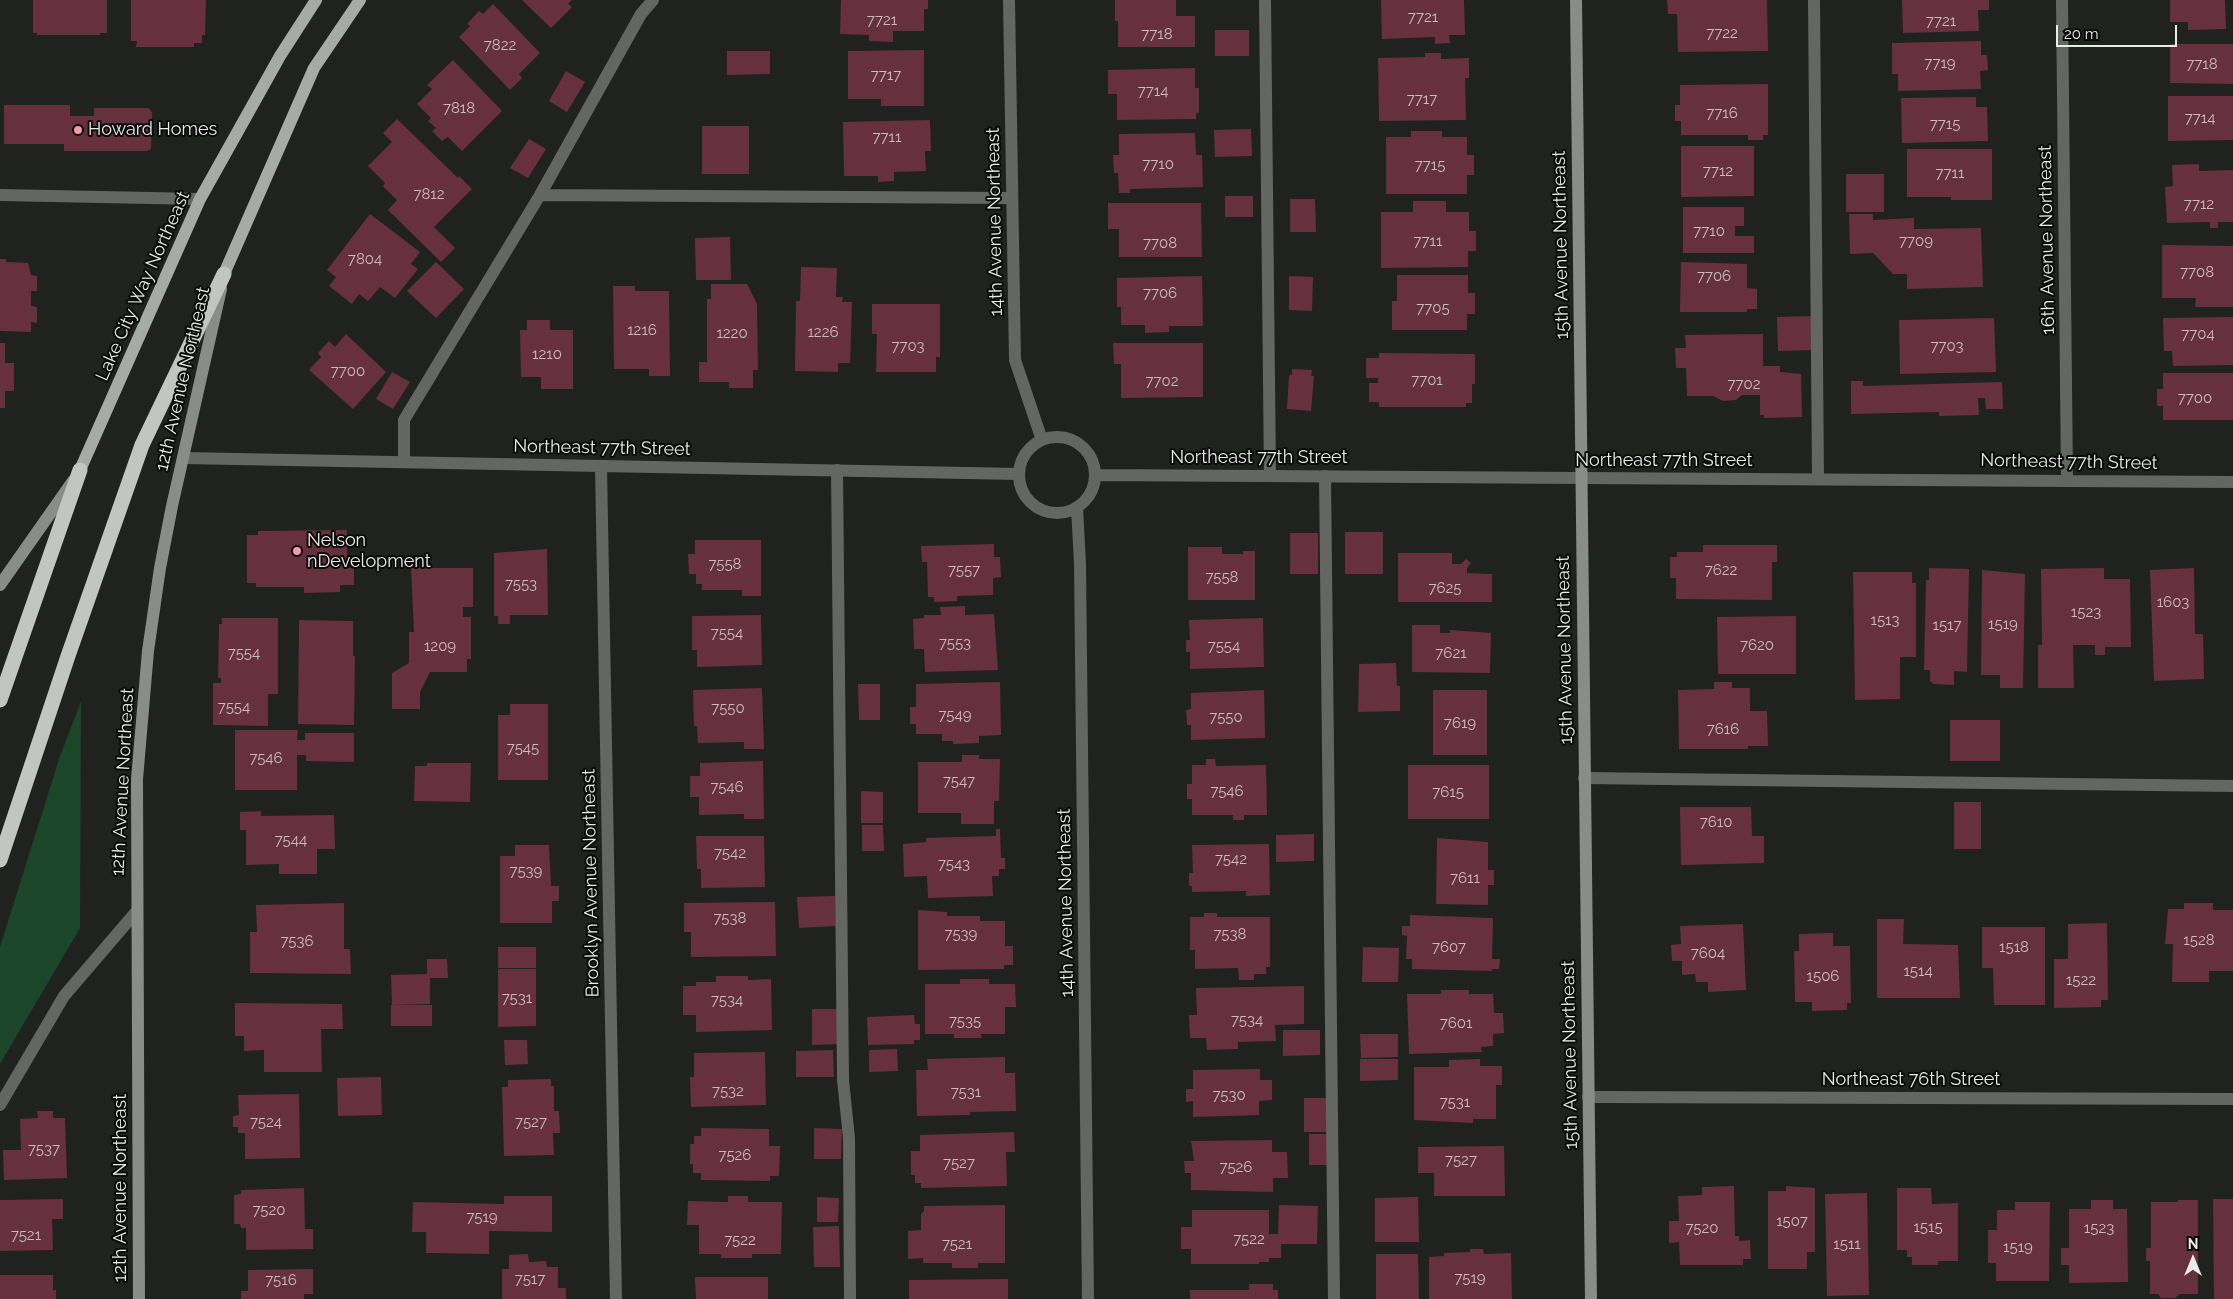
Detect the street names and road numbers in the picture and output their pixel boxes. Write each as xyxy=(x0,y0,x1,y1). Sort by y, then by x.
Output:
street label: 14th Avenue Northeast xyxy=(983,127,1007,317)
street label: 16th Avenue Northeast xyxy=(2035,145,2059,335)
street label: 15th Avenue Northeast xyxy=(1549,150,1573,340)
street label: Lake City Way Northeast xyxy=(91,188,195,384)
street label: 12th Avenue Northeast xyxy=(151,285,215,473)
street label: Northeast 77th Street xyxy=(513,436,691,460)
street label: Northeast 77th Street xyxy=(1170,447,1348,469)
street label: Northeast 77th Street xyxy=(1575,450,1753,472)
street label: Northeast 77th Street xyxy=(1980,450,2158,474)
street label: 15th Avenue Northeast xyxy=(1553,555,1577,745)
street label: 12th Avenue Northeast xyxy=(107,687,139,877)
street label: Brooklyn Avenue Northeast xyxy=(578,769,604,997)
street label: 14th Avenue Northeast xyxy=(1054,808,1078,998)
street label: 15th Avenue Northeast xyxy=(1558,960,1582,1150)
street label: Northeast 76th Street xyxy=(1822,1069,2000,1091)
street label: 12th Avenue Northeast xyxy=(110,1094,132,1282)

